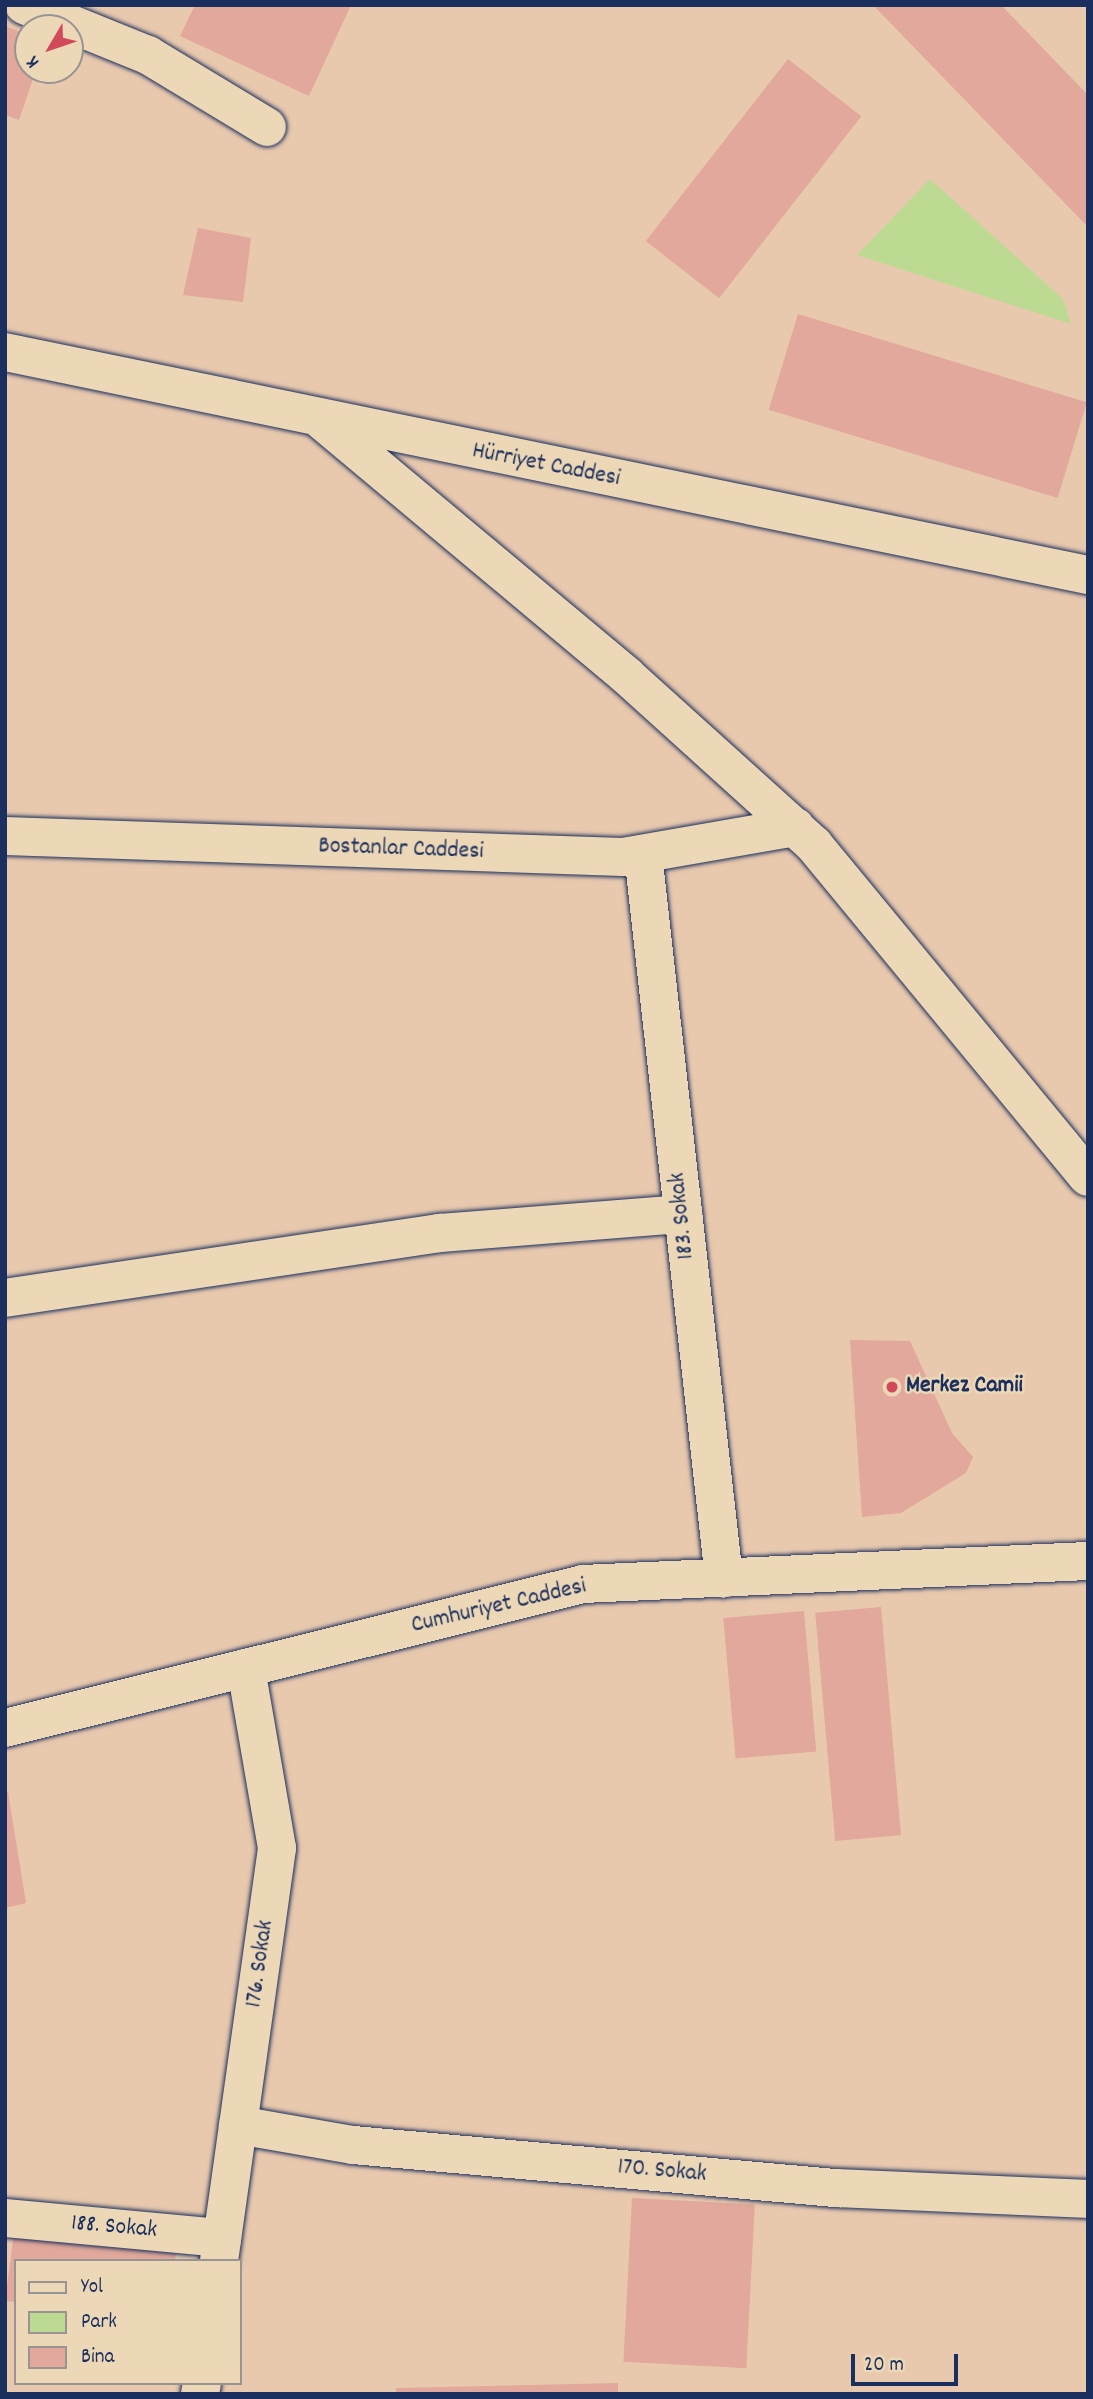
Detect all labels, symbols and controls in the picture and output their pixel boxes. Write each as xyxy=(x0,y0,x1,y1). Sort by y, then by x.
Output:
north arrow xyxy=(14,14,84,84)
text: K xyxy=(21,49,47,73)
street label: Hürriyet Caddesi xyxy=(470,438,622,494)
street label: Bostanlar Caddesi xyxy=(318,833,484,867)
street label: 183. Sokak xyxy=(664,1171,702,1261)
place label: Merkez Camii xyxy=(906,1373,1023,1401)
marker: Merkez Camii xyxy=(884,1379,900,1395)
street label: Cumhuriyet Caddesi xyxy=(409,1573,589,1641)
street label: 176. Sokak xyxy=(241,1918,281,2010)
street label: 170. Sokak xyxy=(616,2154,708,2190)
street label: 188. Sokak xyxy=(70,2210,158,2246)
legend xyxy=(14,2259,242,2385)
text: Yol xyxy=(81,2273,103,2303)
text: Park xyxy=(81,2308,117,2338)
scale bar xyxy=(855,2340,962,2384)
text: Bina xyxy=(81,2343,114,2373)
text: 20 m xyxy=(864,2351,904,2381)

